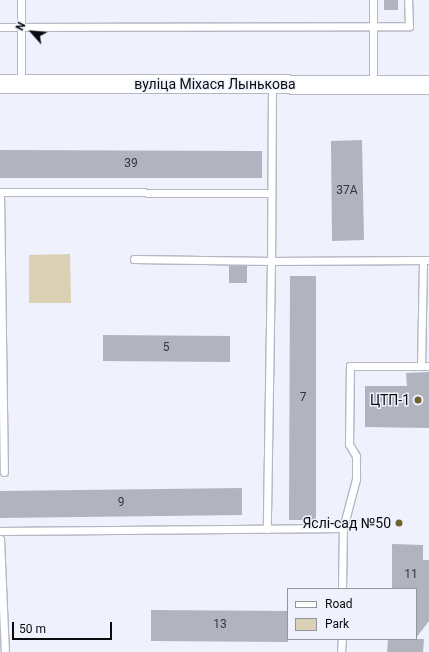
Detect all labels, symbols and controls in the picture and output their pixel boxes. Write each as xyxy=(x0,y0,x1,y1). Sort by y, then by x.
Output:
north arrow xyxy=(12,12,52,52)
text: N xyxy=(13,20,28,33)
street label: вуліца Міхася Лынькова xyxy=(134,76,296,92)
house number: 39 xyxy=(124,157,138,171)
house number: 37А xyxy=(336,184,358,198)
house number: 5 xyxy=(163,341,169,355)
house number: 7 xyxy=(300,391,306,405)
place label: ЦТП-1 xyxy=(370,392,410,408)
marker: ЦТП-1 xyxy=(413,395,423,405)
house number: 9 xyxy=(118,496,124,510)
place label: Яслі-сад №50 xyxy=(302,515,391,531)
marker: Яслі-сад №50 xyxy=(394,518,404,528)
house number: 11 xyxy=(404,568,418,582)
legend xyxy=(287,588,417,640)
text: Road xyxy=(325,597,353,611)
scale bar xyxy=(14,614,114,640)
text: Park xyxy=(325,617,349,631)
house number: 13 xyxy=(213,618,227,632)
text: 50 m xyxy=(19,622,46,636)

